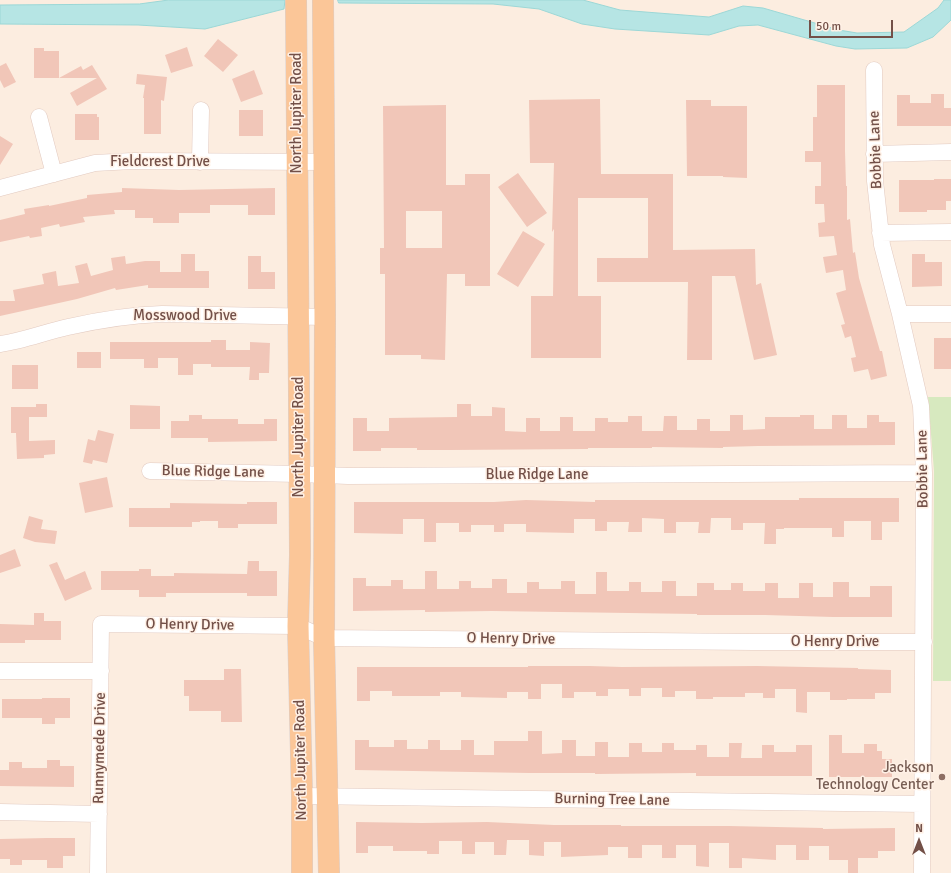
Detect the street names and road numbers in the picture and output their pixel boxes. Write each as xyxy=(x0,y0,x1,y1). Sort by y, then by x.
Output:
street label: North Jupiter Road xyxy=(288,53,306,173)
street label: Bobbie Lane xyxy=(866,110,886,190)
street label: Fieldcrest Drive xyxy=(110,153,210,171)
street label: Mosswood Drive xyxy=(133,307,237,325)
street label: North Jupiter Road xyxy=(290,377,308,497)
street label: Bobbie Lane xyxy=(913,430,933,508)
street label: Blue Ridge Lane xyxy=(161,462,265,482)
street label: Blue Ridge Lane xyxy=(485,466,589,484)
street label: O Henry Drive xyxy=(145,615,235,635)
street label: O Henry Drive xyxy=(466,629,556,649)
street label: O Henry Drive xyxy=(791,633,879,651)
street label: Runnymede Drive xyxy=(90,692,110,804)
street label: North Jupiter Road xyxy=(291,699,311,821)
street label: Burning Tree Lane xyxy=(554,790,670,810)

